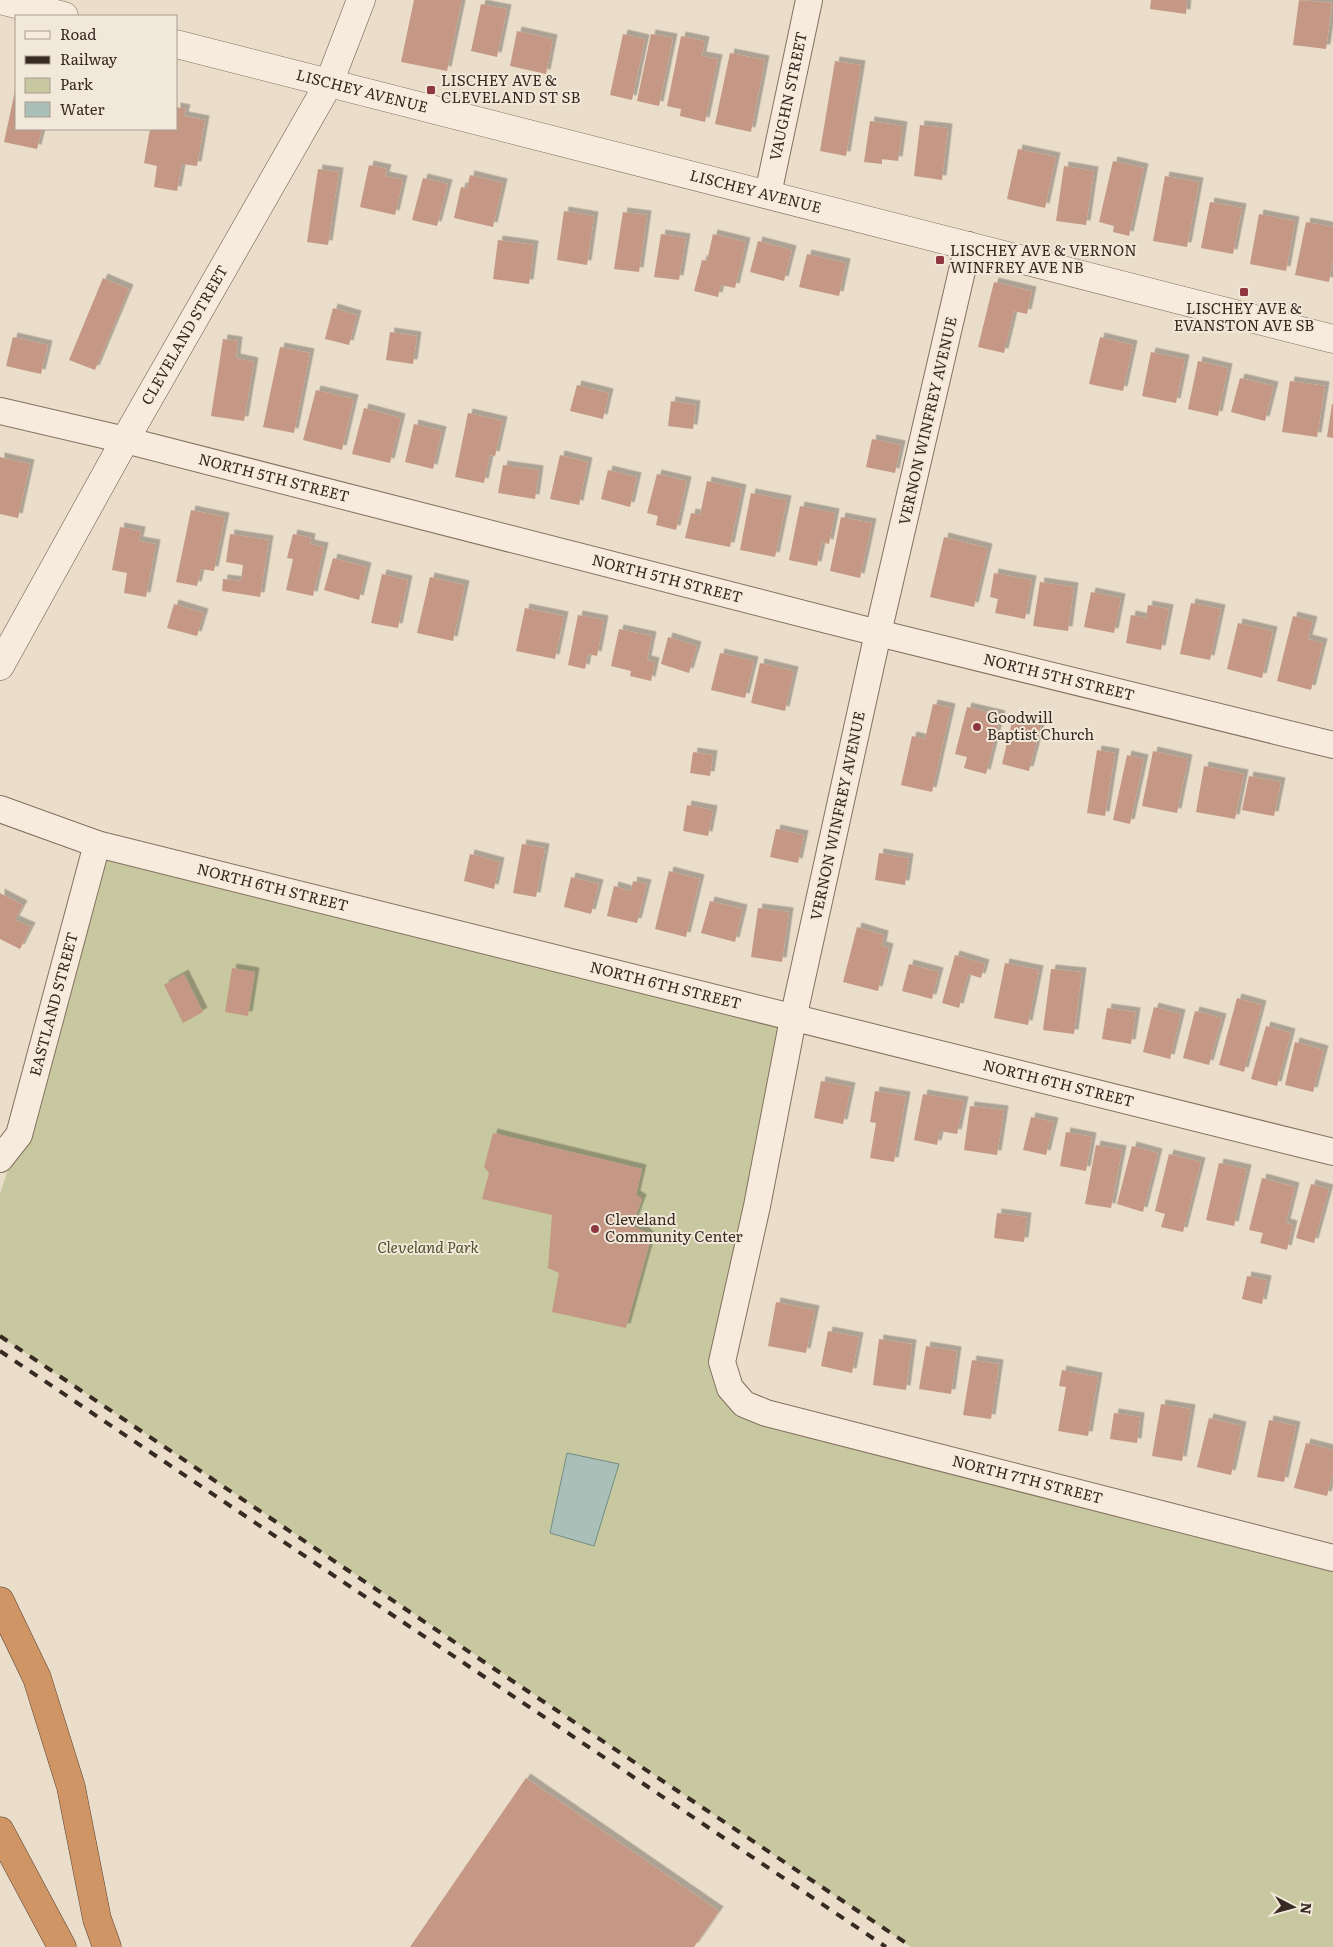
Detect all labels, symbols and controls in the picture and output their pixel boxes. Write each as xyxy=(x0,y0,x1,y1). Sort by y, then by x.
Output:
legend xyxy=(15,15,178,130)
text: Road xyxy=(60,22,96,45)
street label: VAUGHN STREET xyxy=(762,29,812,162)
text: Railway xyxy=(60,47,118,70)
street label: LISCHEY AVENUE xyxy=(294,62,431,118)
place label: LISCHEY AVE & CLEVELAND ST SB xyxy=(441,68,580,108)
text: Park xyxy=(60,72,94,95)
marker: LISCHEY AVE & CLEVELAND ST SB xyxy=(425,84,437,96)
text: Water xyxy=(60,97,105,120)
street label: LISCHEY AVENUE xyxy=(688,162,824,218)
place label: LISCHEY AVE & VERNON WINFREY AVE NB xyxy=(950,238,1137,278)
marker: LISCHEY AVE & VERNON WINFREY AVE NB xyxy=(934,254,946,266)
street label: CLEVELAND STREET xyxy=(134,260,233,409)
marker: LISCHEY AVE & EVANSTON AVE SB xyxy=(1238,286,1250,298)
place label: LISCHEY AVE & EVANSTON AVE SB xyxy=(1174,296,1314,336)
street label: VERNON WINFREY AVENUE xyxy=(891,314,962,527)
street label: NORTH 5TH STREET xyxy=(196,446,352,507)
street label: NORTH 5TH STREET xyxy=(590,547,745,608)
street label: NORTH 5TH STREET xyxy=(981,646,1137,706)
place label: Goodwill Baptist Church xyxy=(987,705,1094,745)
street label: VERNON WINFREY AVENUE xyxy=(803,709,870,922)
marker: Goodwill Baptist Church xyxy=(971,721,983,733)
street label: NORTH 6TH STREET xyxy=(195,856,351,916)
street label: EASTLAND STREET xyxy=(22,929,83,1078)
street label: NORTH 6TH STREET xyxy=(588,954,744,1014)
street label: NORTH 6TH STREET xyxy=(981,1052,1137,1112)
place label: Cleveland Community Center xyxy=(605,1207,743,1247)
marker: Cleveland Community Center xyxy=(589,1223,601,1235)
park label: Cleveland Park xyxy=(377,1235,479,1258)
street label: NORTH 7TH STREET xyxy=(950,1448,1106,1509)
north arrow xyxy=(1268,1882,1318,1932)
text: N xyxy=(1296,1902,1317,1916)

